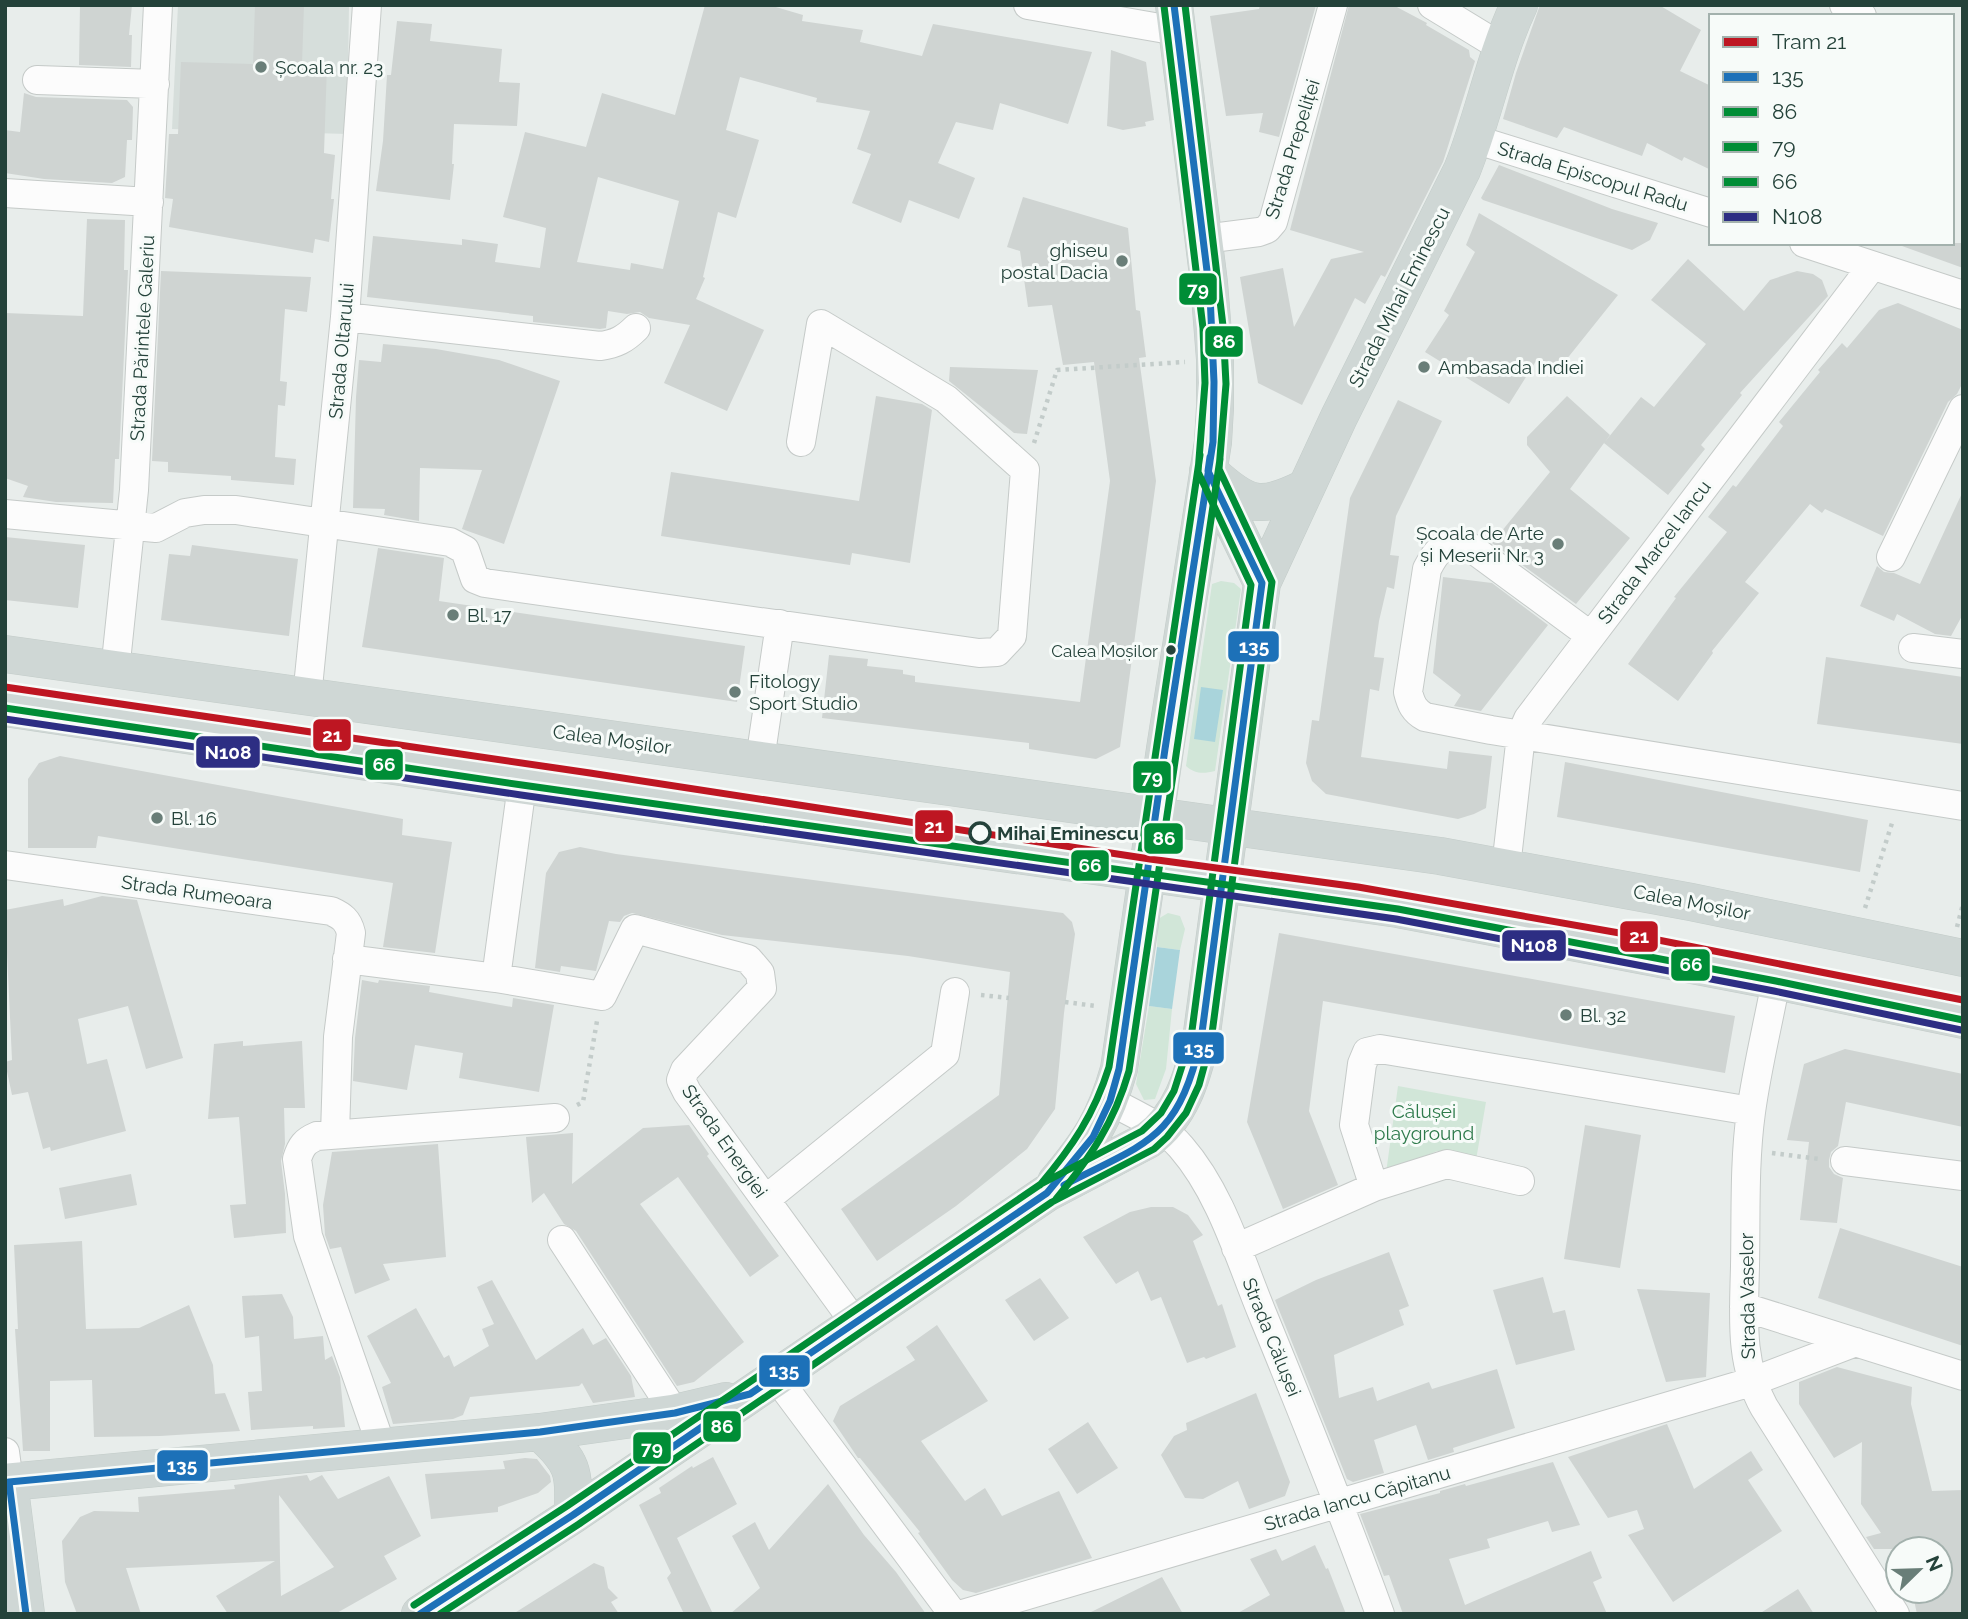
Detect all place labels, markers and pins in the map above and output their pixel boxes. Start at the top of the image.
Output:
place label: Școala nr. 23 [275,56,383,78]
marker: Școala nr. 23 [253,59,269,75]
place label: ghiseu postal Dacia [1001,239,1108,283]
marker: ghiseu postal Dacia [1114,253,1130,269]
place label: Ambasada Indiei [1438,356,1584,378]
marker: Ambasada Indiei [1416,359,1432,375]
place label: Școala de Arte și Meserii Nr. 3 [1416,522,1544,566]
marker: Școala de Arte și Meserii Nr. 3 [1550,536,1566,552]
place label: Bl. 17 [467,604,511,626]
marker: Bl. 17 [445,607,461,623]
place label: Calea Moșilor [1051,641,1158,661]
marker: Calea Moșilor [1164,643,1178,657]
place label: Fitology Sport Studio [749,670,858,714]
marker: Fitology Sport Studio [727,684,743,700]
place label: Bl. 16 [171,807,217,829]
marker: Bl. 16 [149,810,165,826]
marker: Mihai Eminescu [969,822,991,844]
place label: Mihai Eminescu [997,822,1139,844]
place label: Bl. 32 [1580,1004,1626,1026]
marker: Bl. 32 [1558,1007,1574,1023]

